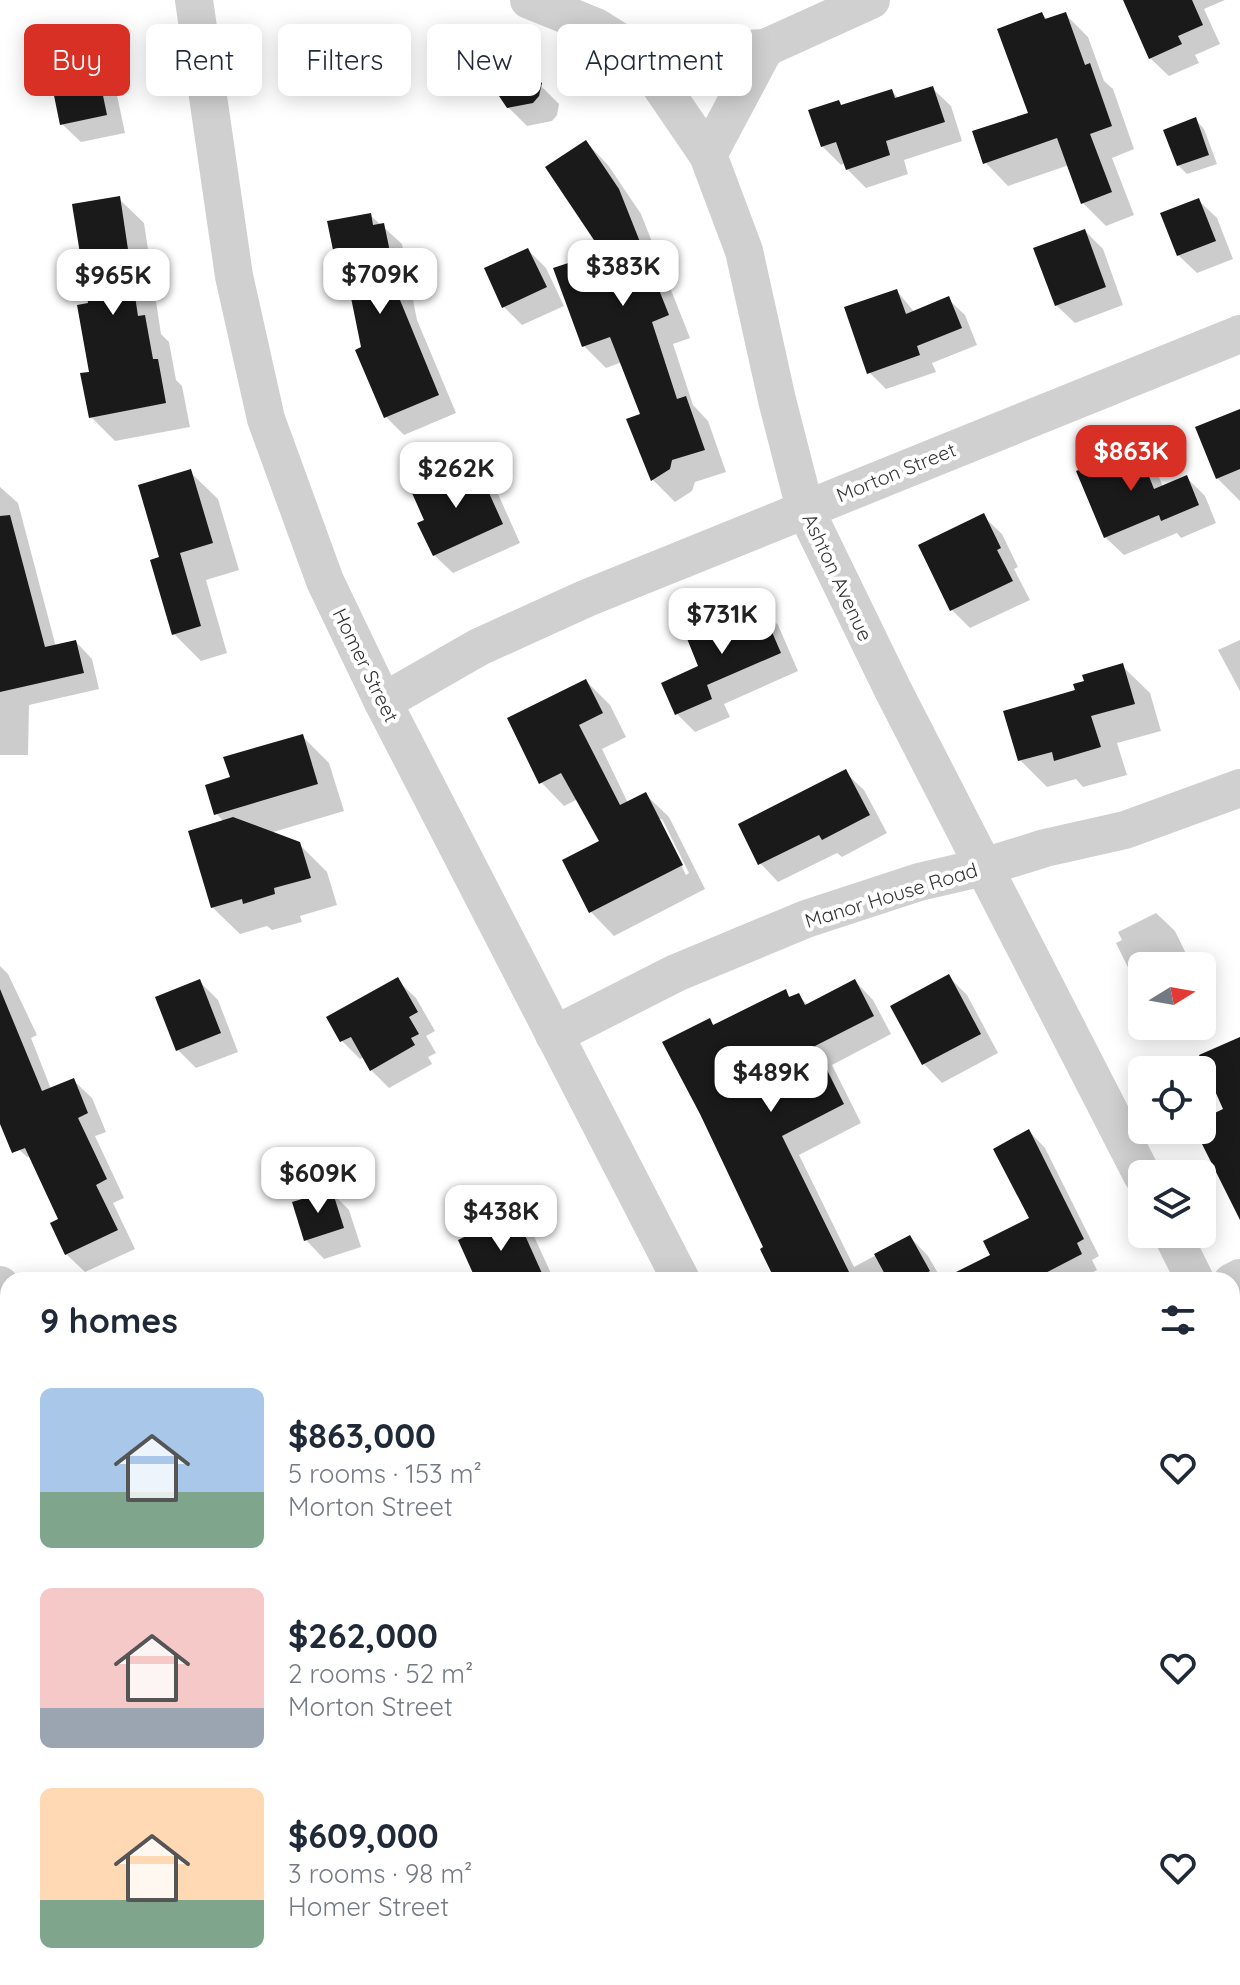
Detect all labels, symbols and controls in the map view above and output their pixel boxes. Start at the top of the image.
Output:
chip: Buy [24,24,130,96]
chip: Rent [146,24,262,96]
chip: Filters [278,24,411,96]
chip: New [427,24,541,96]
chip: Apartment [557,24,752,96]
pin: $383K [567,240,679,308]
pin: $709K [324,248,436,316]
pin: $965K [57,249,169,317]
text: $383K [586,249,660,282]
text: $709K [341,257,419,290]
text: $965K [75,258,151,291]
pin: $863K [1075,425,1187,493]
text: $863K [1093,434,1169,467]
street label: Morton Street [833,437,960,507]
pin: $262K [400,442,512,510]
text: $262K [418,451,494,484]
street label: Ashton Avenue [798,509,878,645]
pin: $731K [666,588,778,656]
text: $731K [687,597,757,630]
street label: Homer Street [328,604,404,726]
street label: Manor House Road [802,857,980,933]
north arrow [1128,952,1216,1040]
map controls [1128,952,1216,1248]
pin: $489K [715,1046,827,1114]
text: $489K [733,1055,809,1088]
button: locate [1128,1056,1216,1144]
pin: $609K [262,1147,374,1215]
text: $609K [279,1156,357,1189]
button: layers [1128,1160,1216,1248]
pin: $438K [445,1185,557,1253]
text: $438K [463,1194,539,1227]
icon: filters [1156,1298,1200,1342]
text: 9 homes [40,1299,178,1342]
text: $863,000 [288,1414,436,1457]
icon: home [104,1420,200,1516]
icon: heart [1156,1446,1200,1490]
text: 5 rooms · 153 m² [288,1457,482,1490]
text: Morton Street [288,1490,453,1523]
text: $262,000 [288,1614,438,1657]
icon: home [104,1620,200,1716]
icon: heart [1156,1646,1200,1690]
text: 2 rooms · 52 m² [288,1657,473,1690]
text: Morton Street [288,1690,453,1723]
text: $609,000 [288,1814,439,1857]
icon: home [104,1820,200,1916]
icon: heart [1156,1846,1200,1890]
text: 3 rooms · 98 m² [288,1857,472,1890]
text: Homer Street [288,1890,449,1923]

